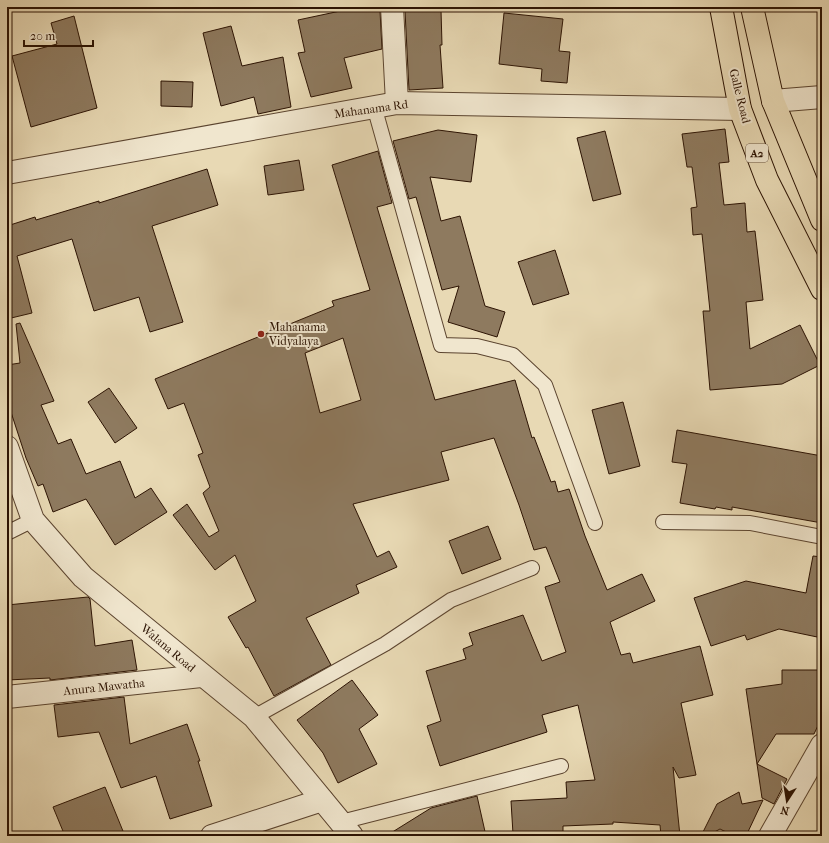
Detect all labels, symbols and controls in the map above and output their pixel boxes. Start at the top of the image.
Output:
scale bar [24,22,93,48]
text: 20 m [30,29,55,43]
street label: Galle Road [726,67,754,125]
street label: Mahanama Rd [333,97,409,121]
road number: A2 [746,144,768,162]
place label: Mahanama Vidyalaya [268,320,326,348]
marker: Mahanama Vidyalaya [256,329,266,339]
street label: Walana Road [137,620,199,675]
street label: Anura Mawatha [62,676,146,698]
north arrow [767,781,807,821]
text: N [779,803,790,818]

